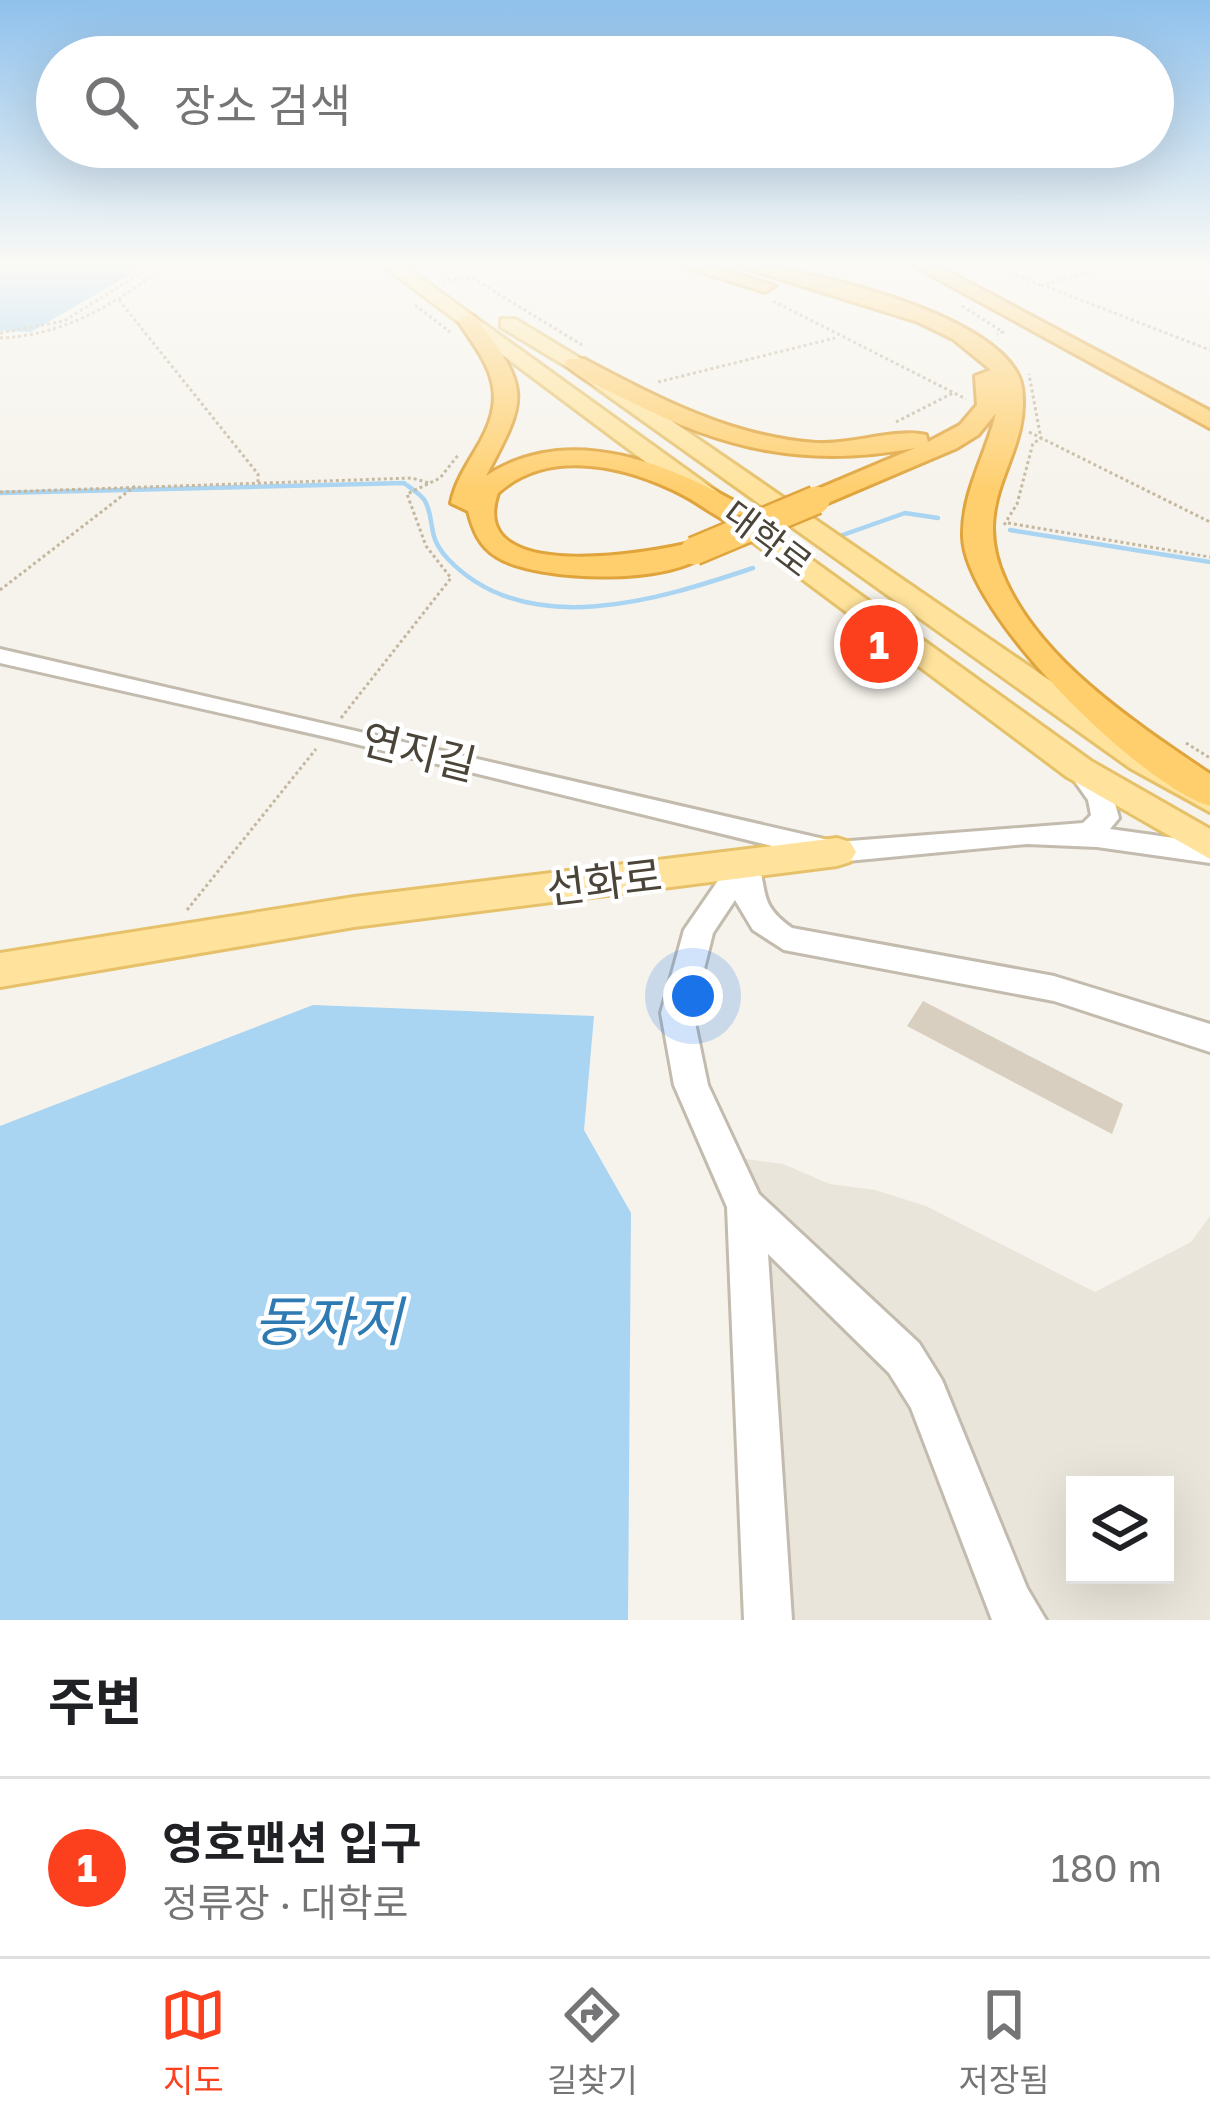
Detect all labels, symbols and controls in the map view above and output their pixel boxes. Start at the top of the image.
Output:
search box [36,36,1174,168]
icon: search [78,69,144,135]
text: 장소 검색 [174,78,351,132]
street label: 대학로 [715,491,821,585]
pin: 1 [840,599,918,689]
street label: 연지길 [357,713,481,789]
street label: 선화로 [543,849,665,913]
your location [663,966,723,1026]
water label: 동자지 [253,1288,407,1353]
map controls [1066,1476,1174,1584]
button: layers [1066,1476,1174,1584]
text: 주변 [48,1670,142,1731]
text: 영호맨션 입구 [162,1815,422,1869]
text: 1 [77,1844,97,1891]
text: 180 m [1051,1844,1162,1891]
text: 정류장 · 대학로 [162,1879,408,1926]
tab: 지도 [160,1982,226,2102]
tab: 길찾기 [547,1982,638,2102]
tab: 저장됨 [959,1982,1050,2102]

